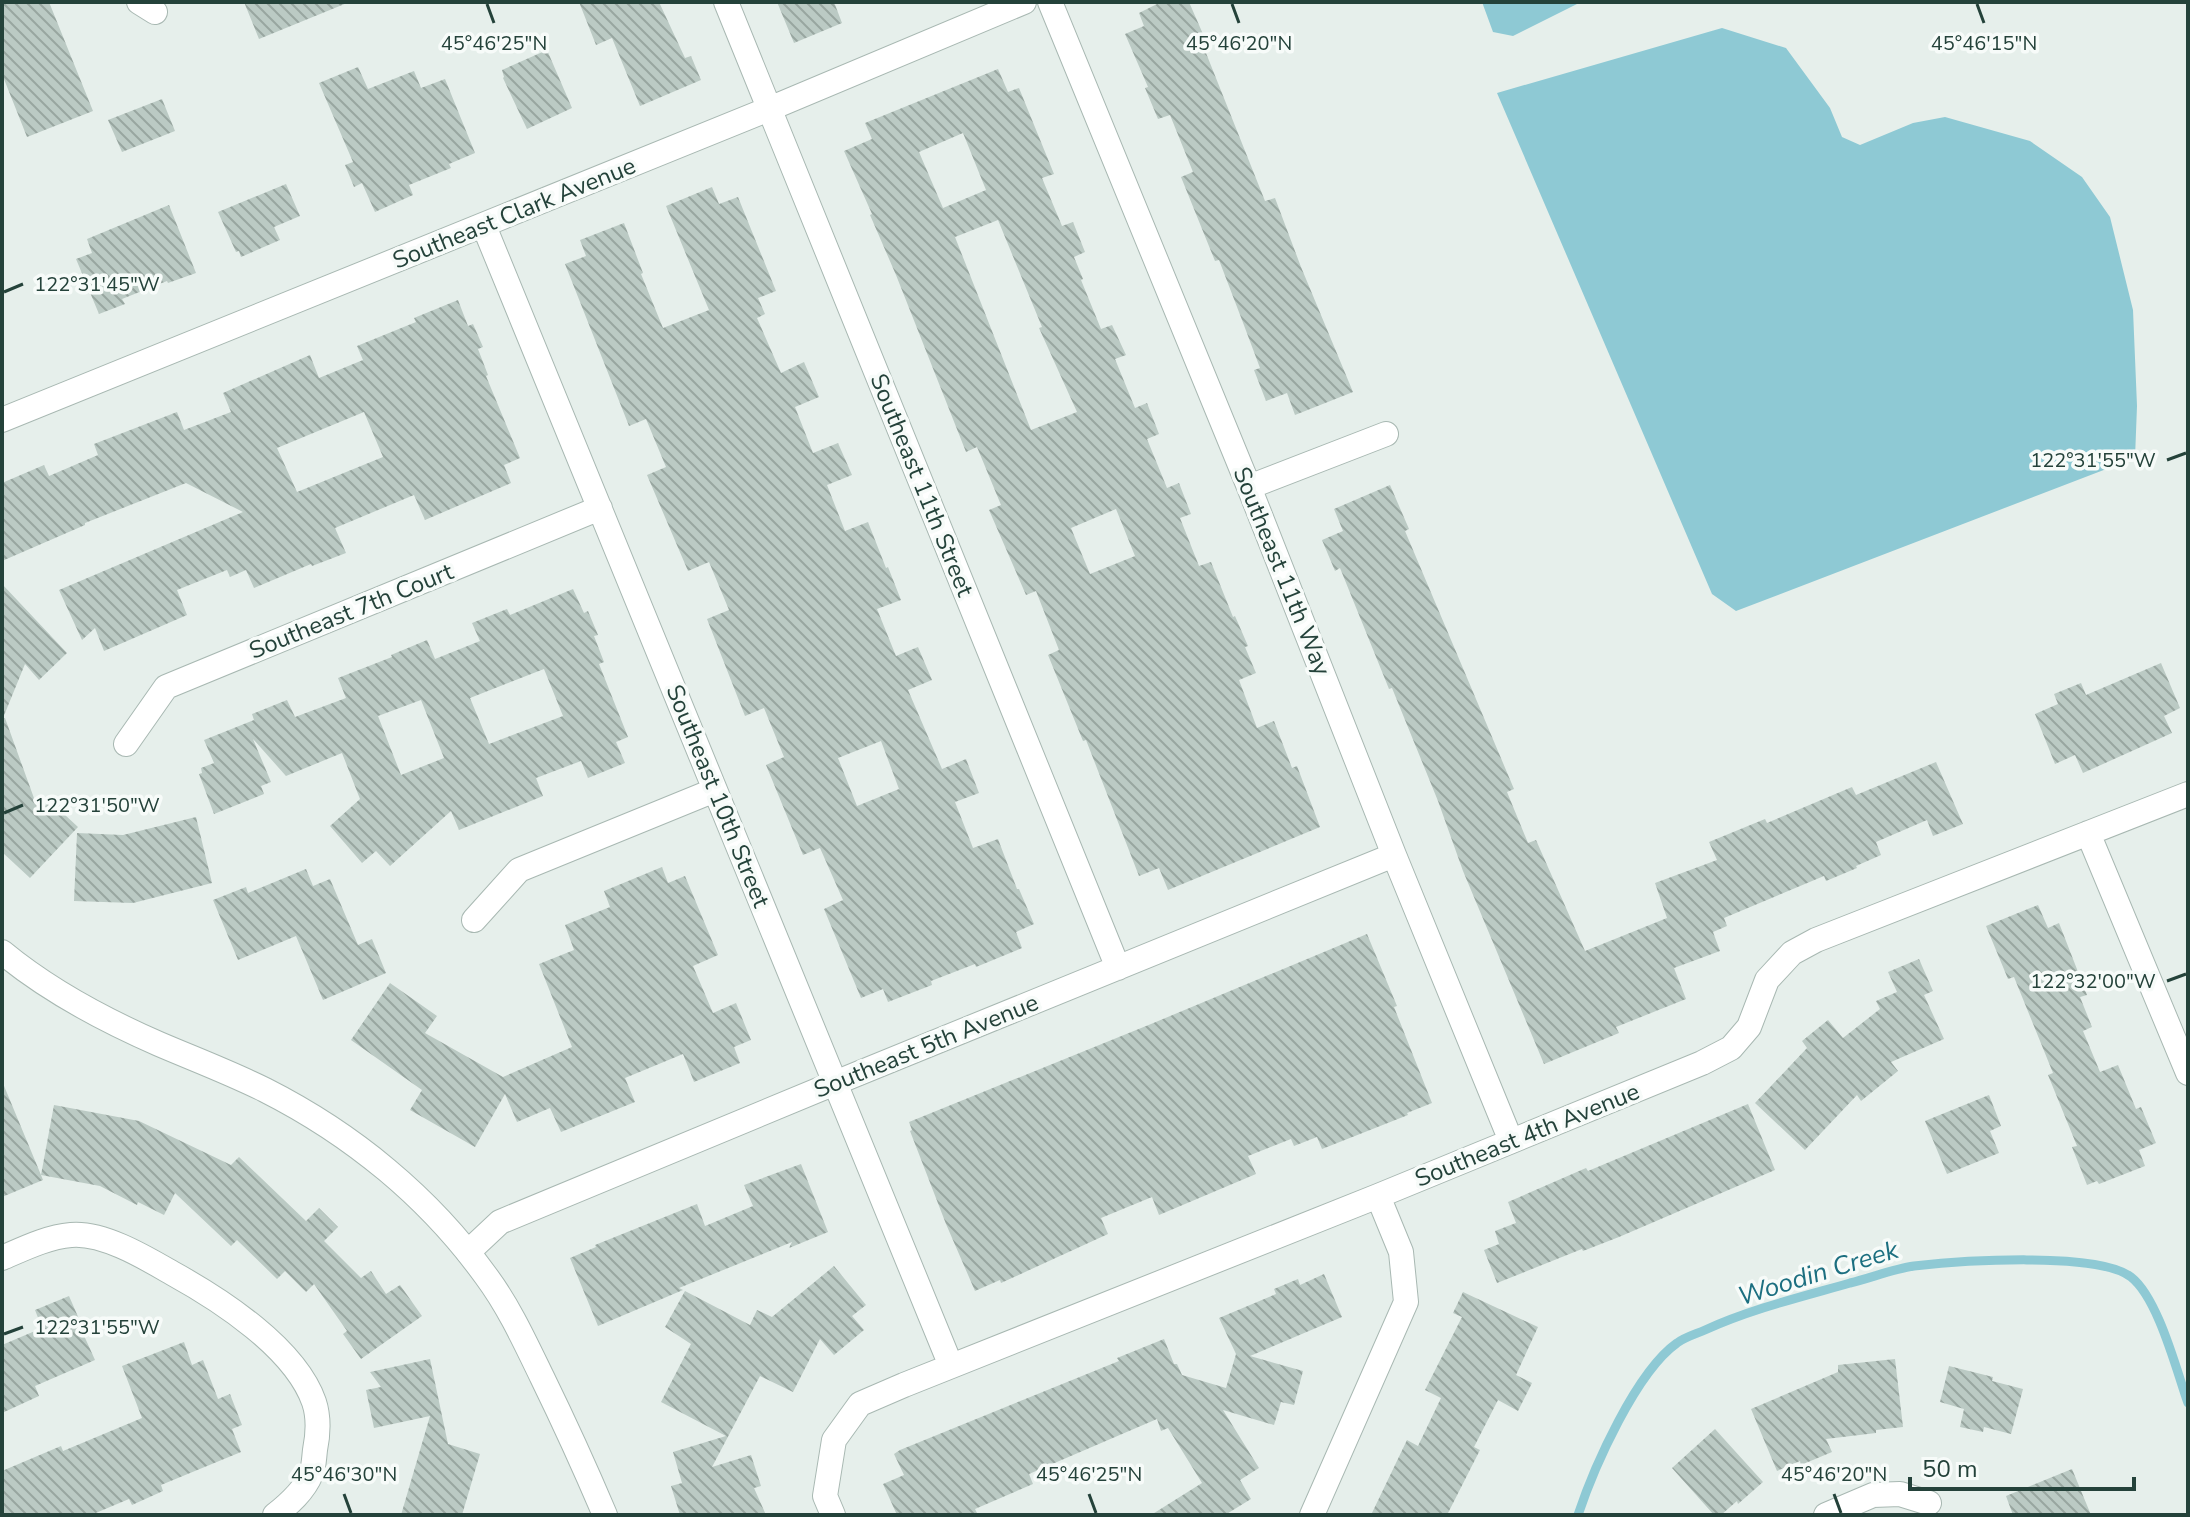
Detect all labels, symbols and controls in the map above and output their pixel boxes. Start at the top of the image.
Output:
text: 45°46'25"N [441,30,547,57]
text: 45°46'20"N [1186,30,1292,57]
text: 45°46'15"N [1931,30,2037,57]
street label: Southeast Clark Avenue [388,150,640,276]
text: 122°31'45"W [34,271,160,298]
street label: Southeast 11th Street [863,369,982,602]
text: 122°31'55"W [2030,447,2156,474]
street label: Southeast 11th Way [1226,462,1339,681]
street label: Southeast 7th Court [244,555,458,667]
street label: Southeast 10th Street [659,680,778,913]
text: 122°31'50"W [34,792,160,819]
text: 122°32'00"W [2030,968,2156,995]
street label: Southeast 5th Avenue [809,986,1043,1106]
street label: Southeast 4th Avenue [1410,1075,1644,1195]
water label: Woodin Creek [1734,1232,1903,1314]
text: 122°31'55"W [34,1314,160,1341]
scale bar [1910,1441,2134,1491]
text: 50 m [1922,1453,1978,1485]
text: 45°46'30"N [291,1461,397,1488]
text: 45°46'25"N [1036,1461,1142,1488]
text: 45°46'20"N [1781,1461,1887,1488]

